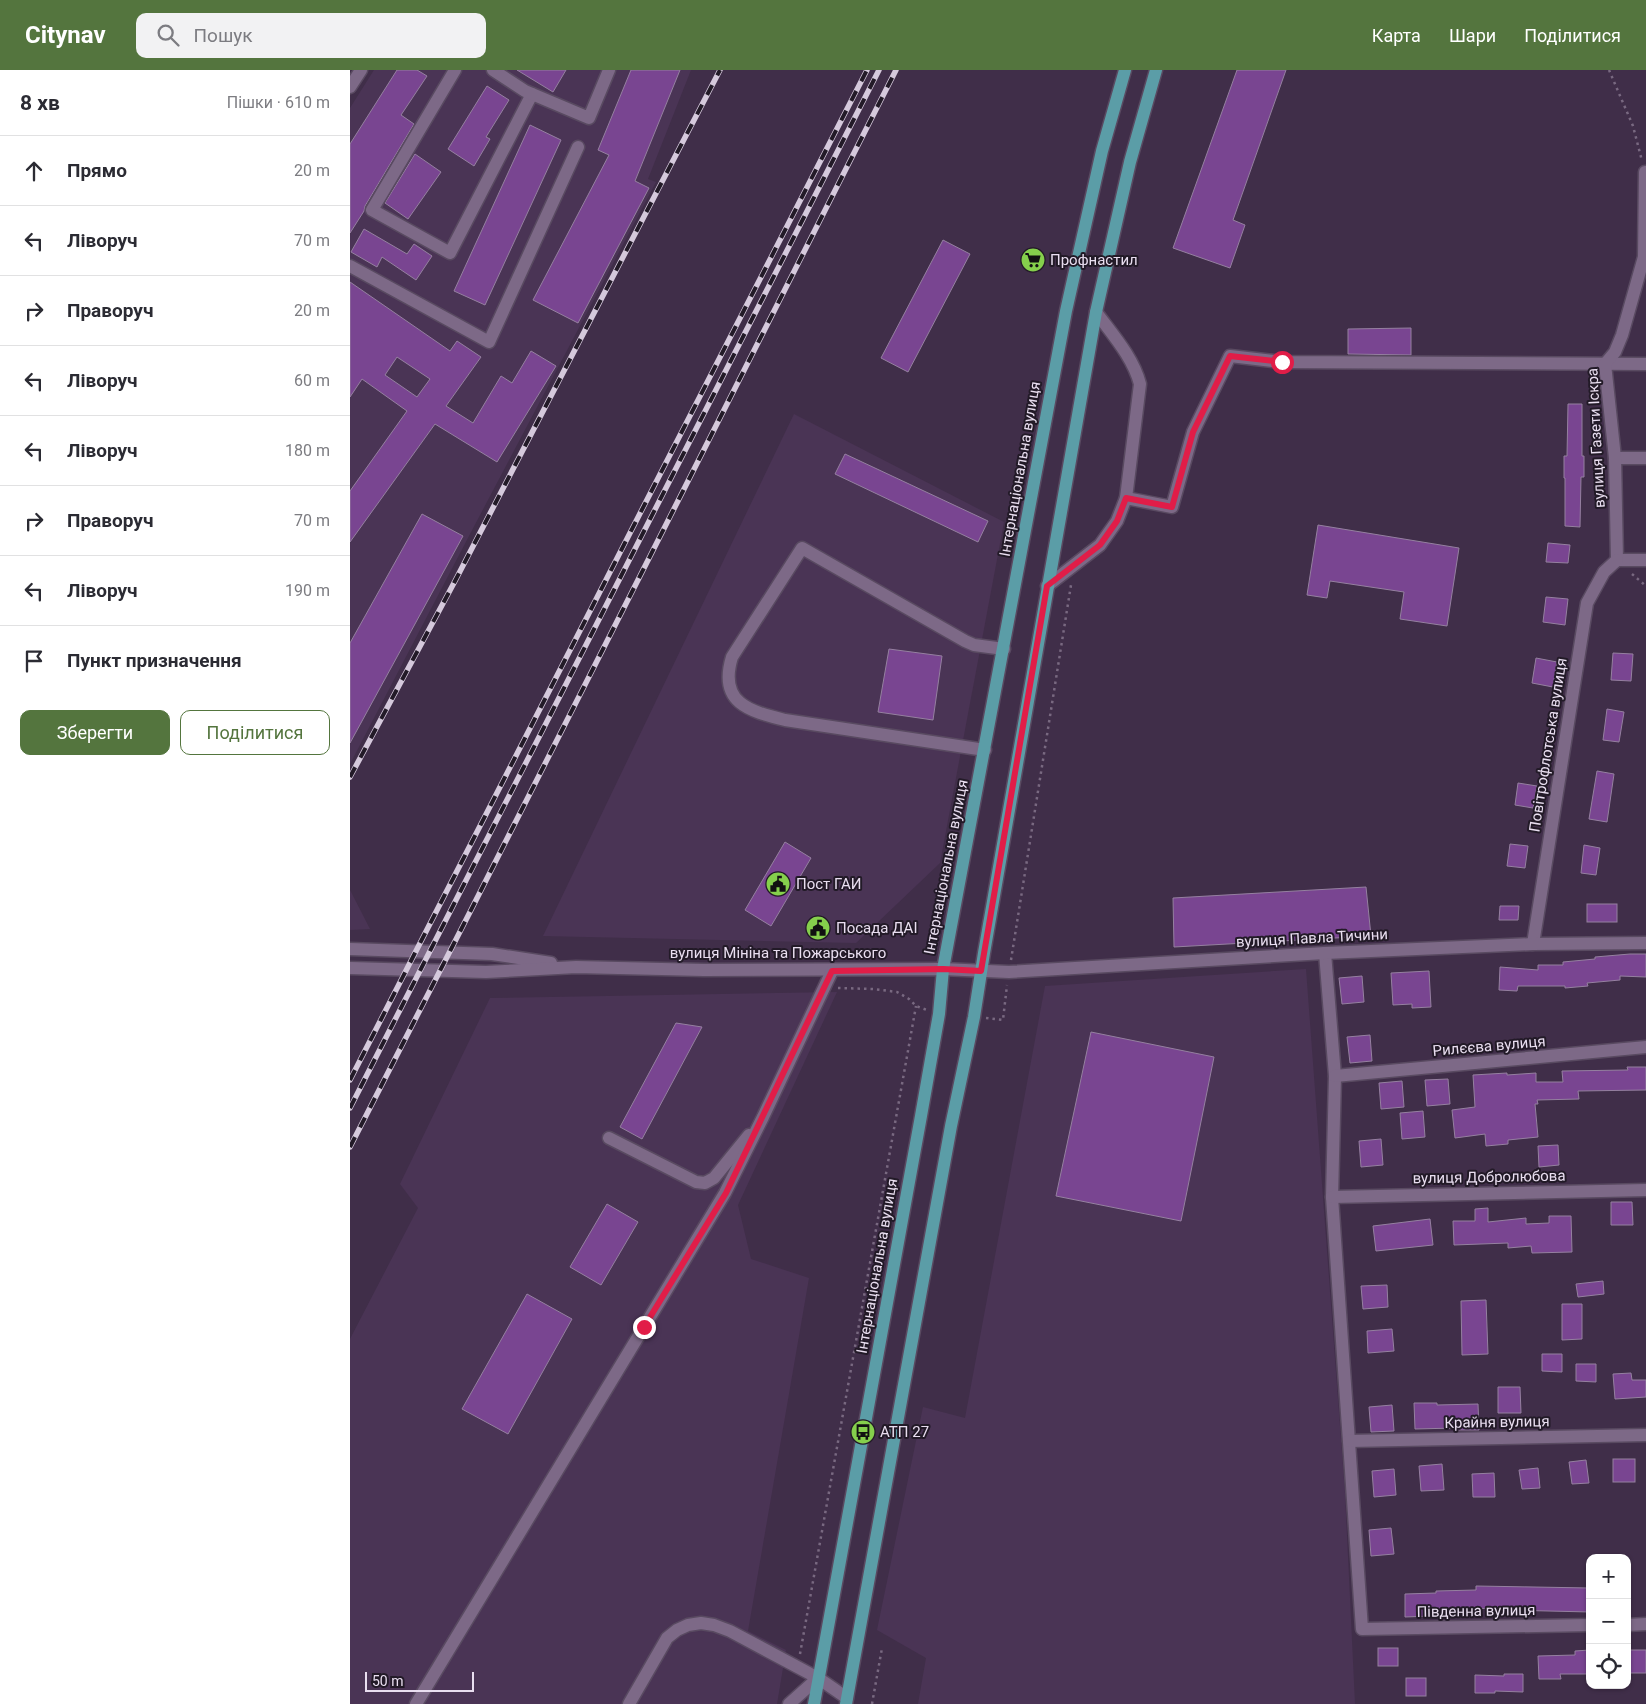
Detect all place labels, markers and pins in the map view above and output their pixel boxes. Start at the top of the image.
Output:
supermarket icon: Профнастил [1020,247,1046,273]
place label: Профнастил [1050,251,1138,269]
public building icon: Пост ГАИ [765,871,791,897]
place label: Пост ГАИ [796,875,861,893]
public building icon: Посада ДАІ [805,915,831,941]
place label: Посада ДАІ [836,919,917,937]
bus stop icon: АТП 27 [850,1419,876,1445]
place label: АТП 27 [880,1423,929,1441]

